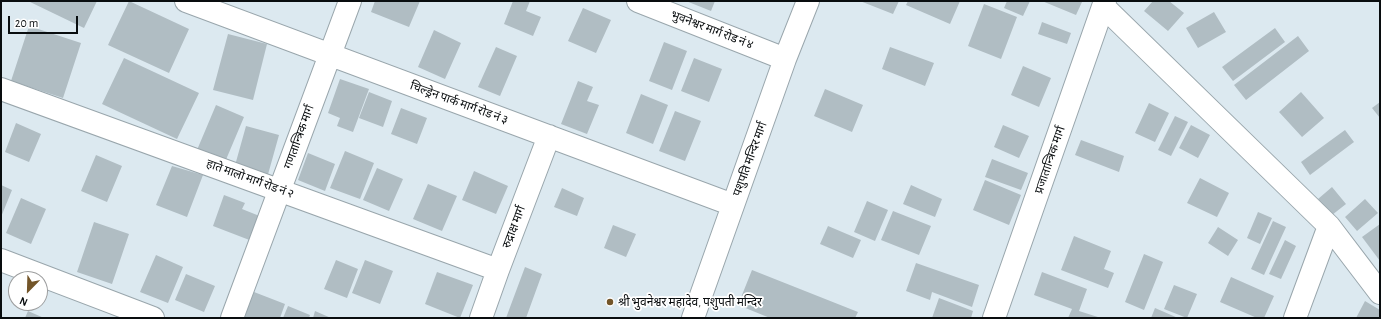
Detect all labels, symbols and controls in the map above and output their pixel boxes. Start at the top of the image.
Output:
scale bar [10,8,80,34]
street label: भुवनेश्वर मार्ग रोड नं ४ [669,8,755,52]
text: 20 m [15,17,38,29]
street label: चिल्ड्रेन पार्क मार्ग रोड नं ३ [408,79,510,127]
street label: गणतान्त्रिक मार्ग [281,103,317,171]
street label: पशुपति मन्दिर मार्ग [730,120,770,198]
street label: प्रजातान्त्रिक मार्ग [1032,124,1068,196]
street label: हाते मालो मार्ग रोड नं २ [204,156,296,202]
street label: रुद्राक्ष मार्ग [499,204,529,250]
north arrow [8,271,48,311]
text: N [18,295,29,308]
place label: श्री भुवनेश्वर महादेव, पशुपती मन्दिर [618,295,762,309]
marker: श्री भुवनेश्वर महादेव, पशुपती मन्दिर [605,297,615,307]

